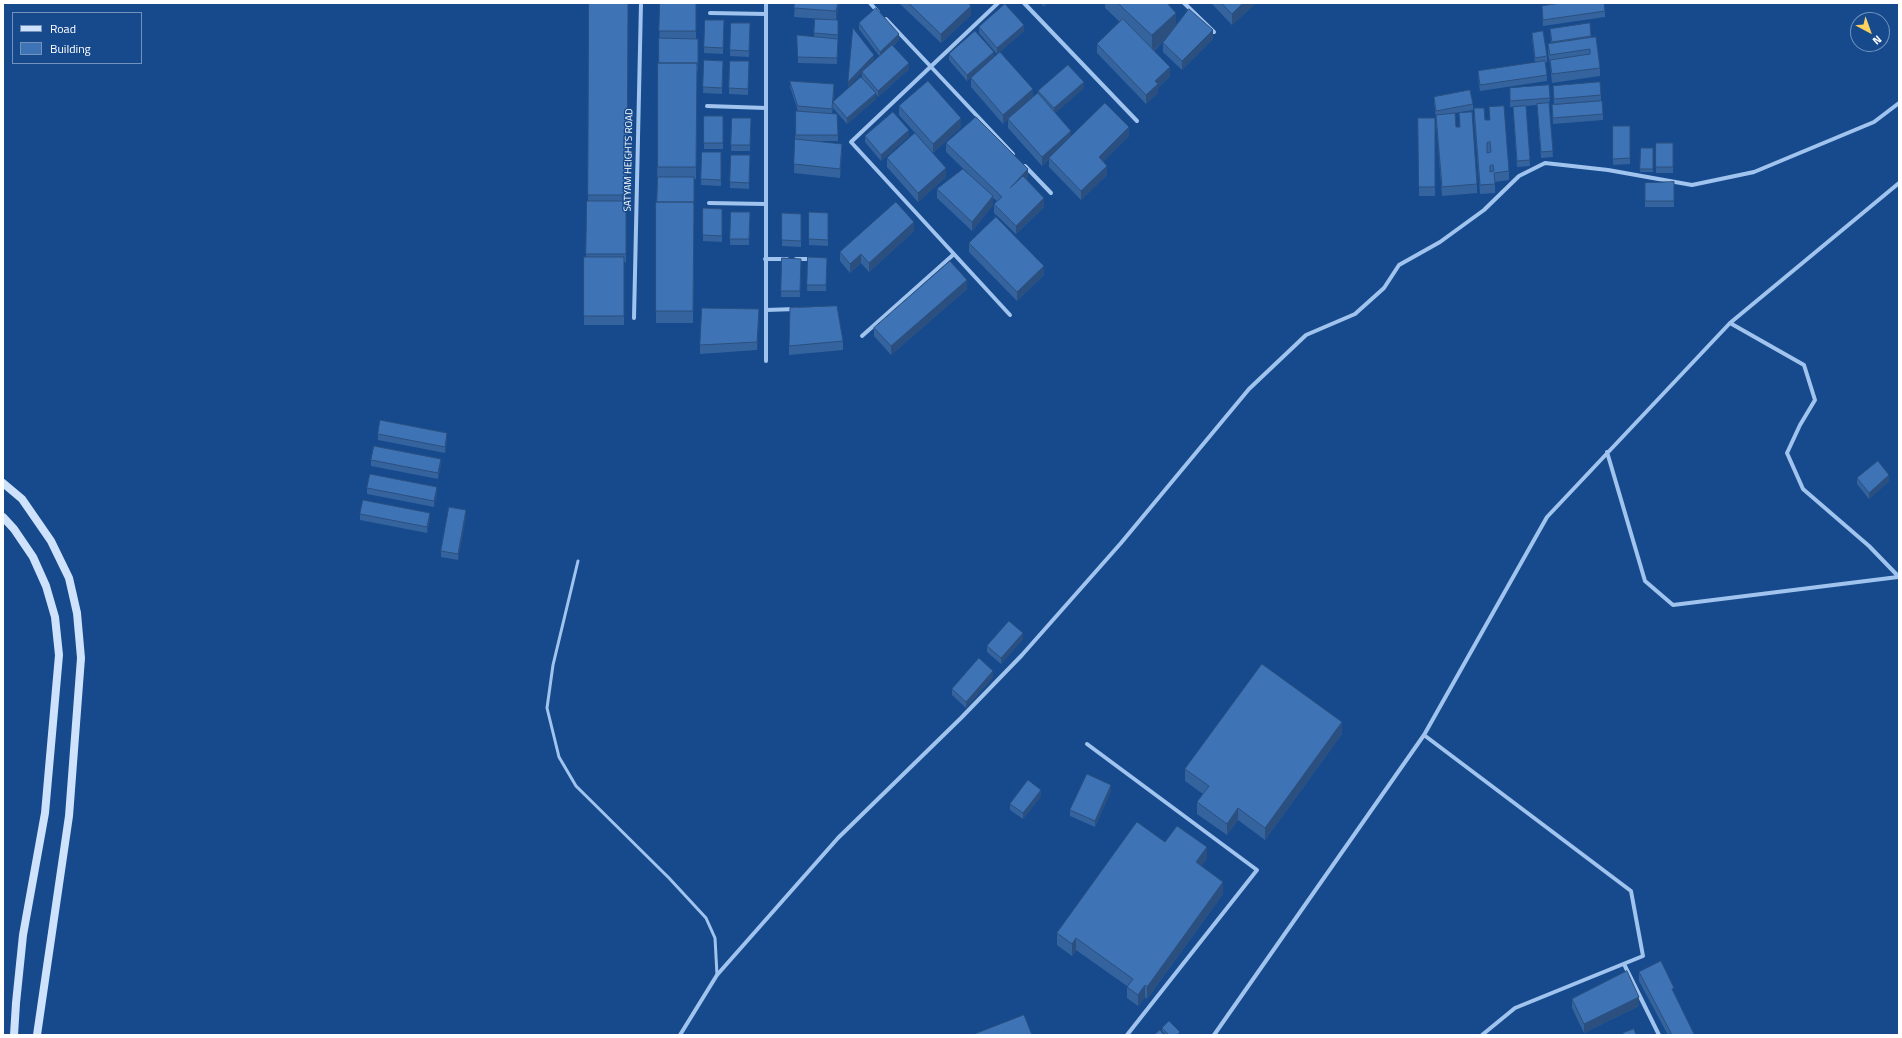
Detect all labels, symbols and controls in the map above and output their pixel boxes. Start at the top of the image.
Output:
legend [12,12,142,64]
north arrow [1850,12,1890,52]
text: Road [50,19,76,38]
text: N [1869,32,1885,49]
text: Building [50,39,91,58]
street label: SATYAM HEIGHTS ROAD [622,108,636,212]

